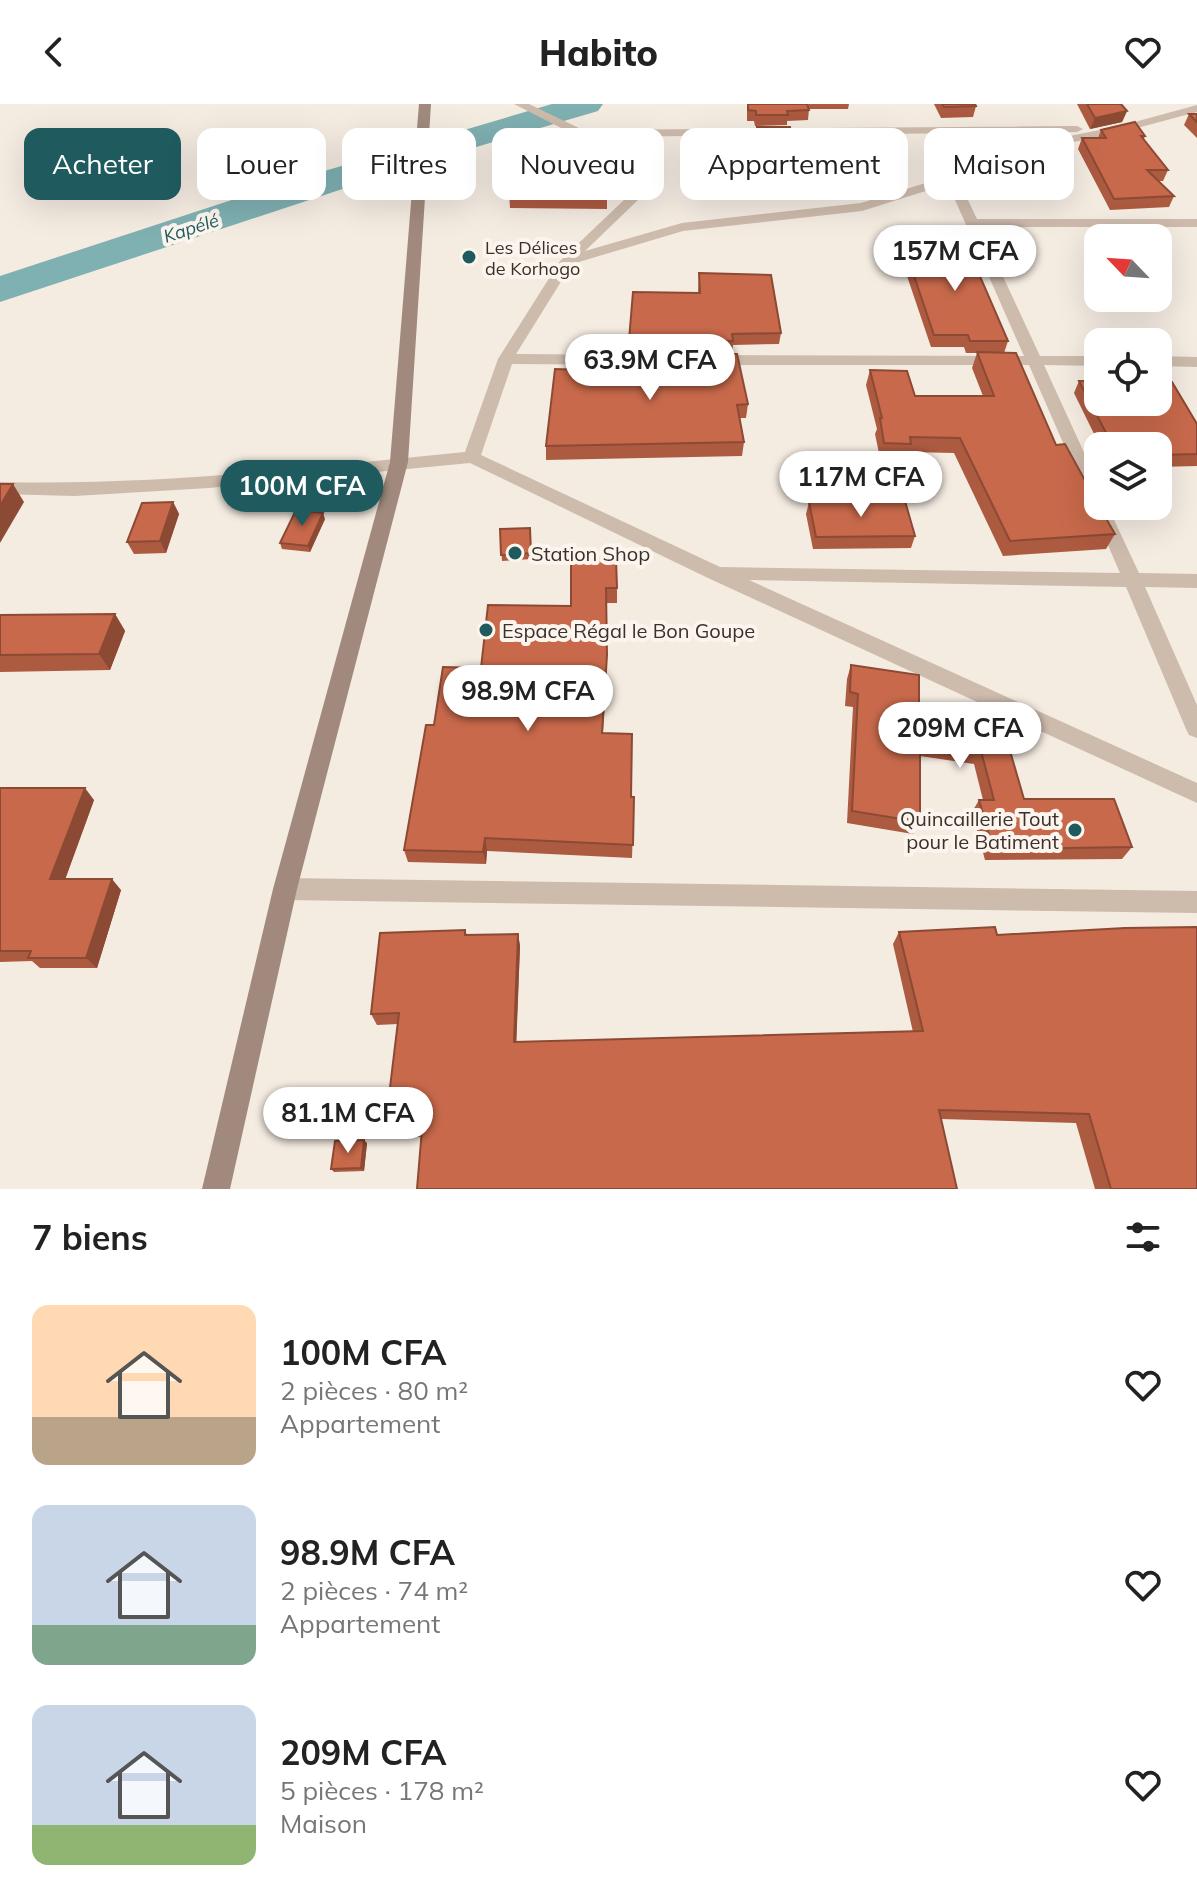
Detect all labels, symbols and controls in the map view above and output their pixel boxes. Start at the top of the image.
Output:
icon: back [32,30,76,74]
text: Habito [539,30,658,75]
icon: heart [1121,30,1165,74]
chip: Acheter [24,128,181,200]
chip: Louer [197,128,326,200]
chip: Filtres [342,128,476,200]
chip: Nouveau [492,128,664,200]
chip: Appartement [680,128,908,200]
chip: Maison [924,128,1074,200]
water label: Kapélé [160,208,222,248]
north arrow [1084,224,1172,312]
map controls [1084,224,1172,520]
pin: 157M CFA [872,225,1038,293]
text: 157M CFA [891,234,1019,267]
place label: Les Délices de Korhogo [485,236,580,280]
marker: Les Délices de Korhogo [460,248,478,266]
button: locate [1084,328,1172,416]
pin: 63.9M CFA [558,334,742,402]
text: 63.9M CFA [583,343,717,376]
button: layers [1084,432,1172,520]
pin: 117M CFA [778,451,944,519]
pin: 100M CFA [219,460,385,528]
text: 117M CFA [797,460,925,493]
text: 100M CFA [238,469,366,502]
place label: Station Shop [531,541,650,566]
marker: Station Shop [506,544,524,562]
place label: Espace Régal le Bon Goupe [502,618,755,643]
marker: Espace Régal le Bon Goupe [477,621,495,639]
pin: 98.9M CFA [436,665,620,733]
text: 98.9M CFA [461,674,595,707]
pin: 209M CFA [877,702,1043,770]
text: 209M CFA [896,711,1024,744]
place label: Quincaillerie Tout pour le Batiment [900,806,1059,854]
marker: Quincaillerie Tout pour le Batiment [1066,821,1084,839]
pin: 81.1M CFA [256,1087,440,1155]
text: 81.1M CFA [281,1096,415,1129]
icon: filters [1121,1215,1165,1259]
text: 7 biens [32,1216,148,1259]
text: 100M CFA [280,1331,446,1374]
icon: home [96,1337,192,1433]
icon: heart [1121,1363,1165,1407]
text: 2 pièces · 80 m² [280,1374,468,1407]
text: Appartement [280,1407,440,1440]
text: 98.9M CFA [280,1531,455,1574]
icon: home [96,1537,192,1633]
icon: heart [1121,1563,1165,1607]
text: 2 pièces · 74 m² [280,1574,468,1607]
text: Appartement [280,1607,440,1640]
text: 209M CFA [280,1731,446,1774]
icon: home [96,1737,192,1833]
icon: heart [1121,1763,1165,1807]
text: 5 pièces · 178 m² [280,1774,484,1807]
text: Maison [280,1807,367,1840]

